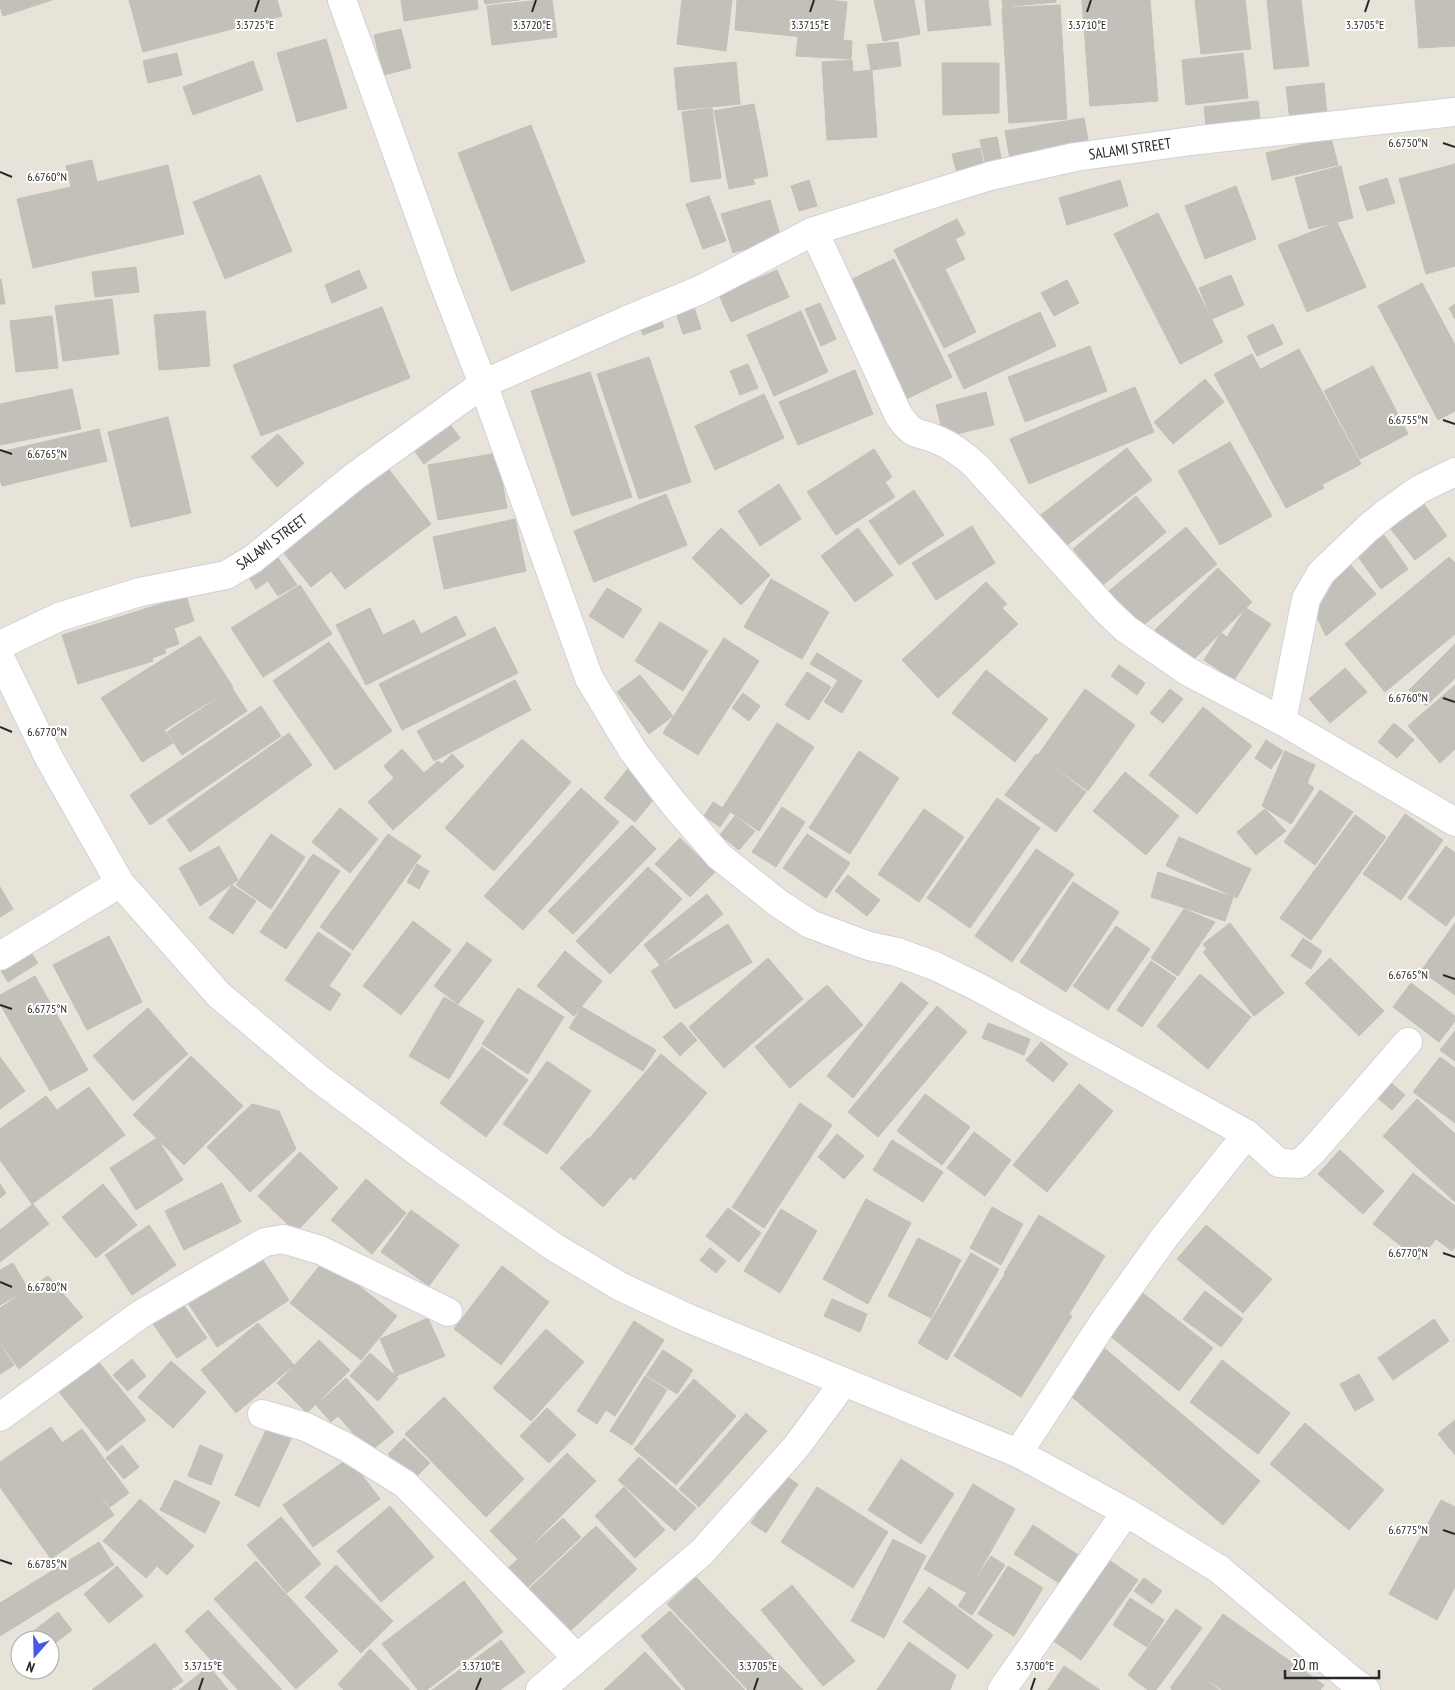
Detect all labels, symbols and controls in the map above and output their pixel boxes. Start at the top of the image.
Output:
text: 3.3725°E [236,17,274,32]
text: 3.3720°E [513,17,551,32]
text: 3.3715°E [791,17,829,32]
text: 3.3710°E [1068,17,1106,32]
text: 3.3705°E [1346,17,1384,32]
street label: SALAMI STREET [1087,133,1173,164]
text: 6.6750°N [1388,135,1428,150]
text: 6.6760°N [27,169,67,184]
text: 6.6755°N [1388,412,1428,427]
text: 6.6765°N [27,446,67,461]
street label: SALAMI STREET [233,509,311,574]
text: 6.6760°N [1388,690,1428,705]
text: 6.6770°N [27,724,67,739]
text: 6.6765°N [1388,967,1428,982]
text: 6.6775°N [27,1001,67,1016]
text: 6.6770°N [1388,1245,1428,1260]
text: 6.6780°N [27,1279,67,1294]
text: 6.6775°N [1388,1522,1428,1537]
text: 6.6785°N [27,1556,67,1571]
north arrow [10,1630,60,1680]
scale bar [1285,1648,1379,1680]
text: 20 m [1292,1655,1318,1674]
text: N [24,1657,37,1677]
text: 3.3715°E [184,1658,222,1673]
text: 3.3710°E [462,1658,500,1673]
text: 3.3705°E [739,1658,777,1673]
text: 3.3700°E [1016,1658,1054,1673]

